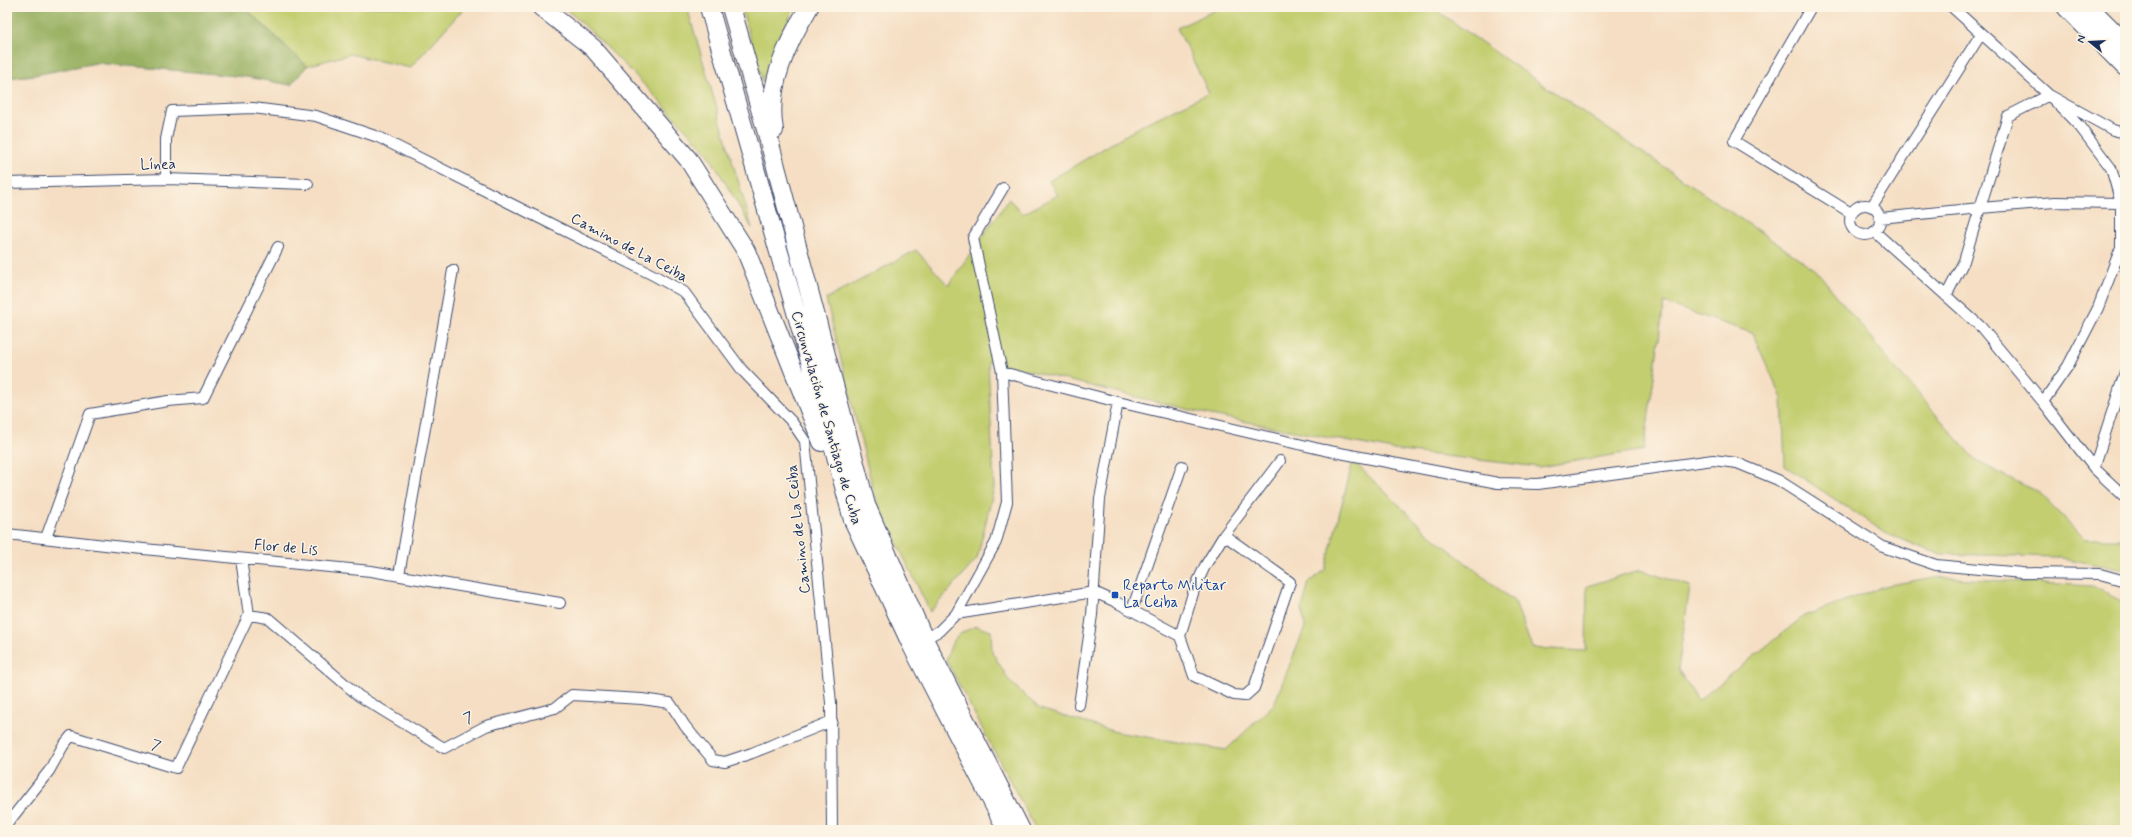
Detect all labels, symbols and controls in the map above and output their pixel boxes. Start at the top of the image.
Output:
north arrow [2070,22,2110,62]
text: N [2074,34,2089,45]
street label: Línea [140,155,176,175]
street label: Camino de La Ceiba [567,209,691,287]
street label: Circunvalación de Santiago de Cuba [786,309,866,527]
street label: Camino de La Ceiba [782,463,816,595]
street label: Flor de Lis [253,535,319,561]
place label: Reparto Militar La Ceiba [1123,576,1227,613]
marker: Reparto Militar La Ceiba [1110,590,1120,600]
street label: 7 [460,707,478,729]
street label: 7 [149,735,163,757]

